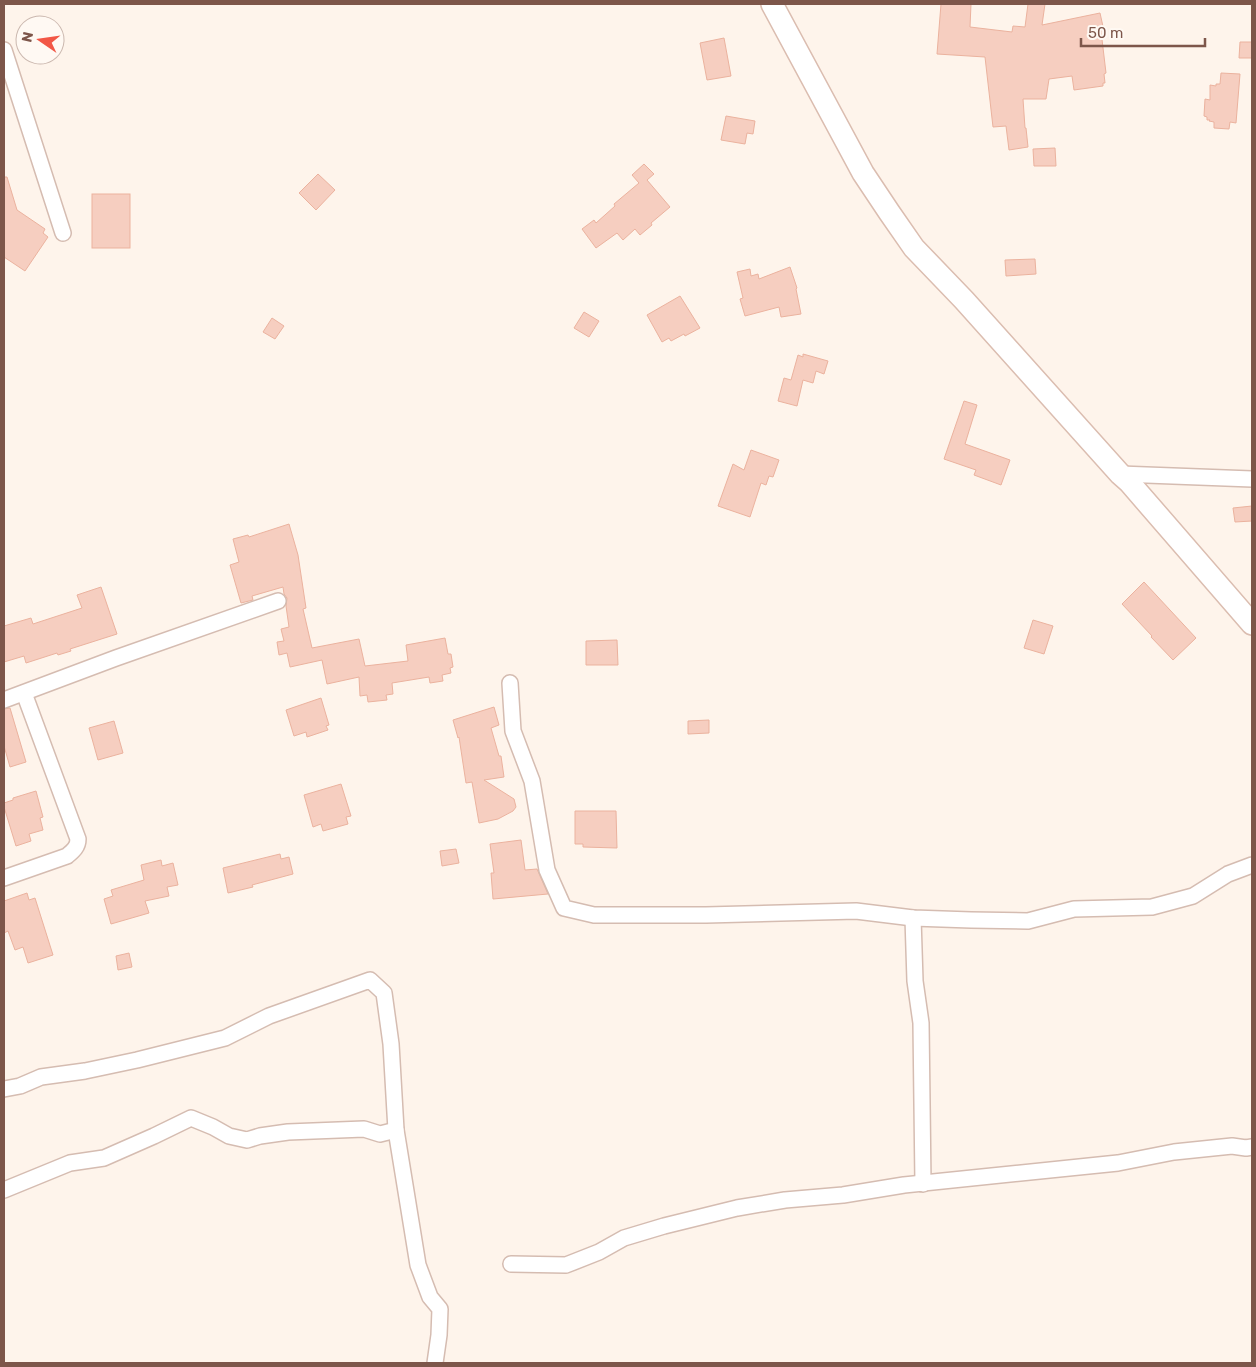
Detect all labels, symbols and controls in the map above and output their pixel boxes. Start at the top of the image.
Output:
north arrow [15,15,65,65]
scale bar [1081,15,1205,47]
text: 50 m [1088,24,1123,42]
text: N [18,30,37,44]

